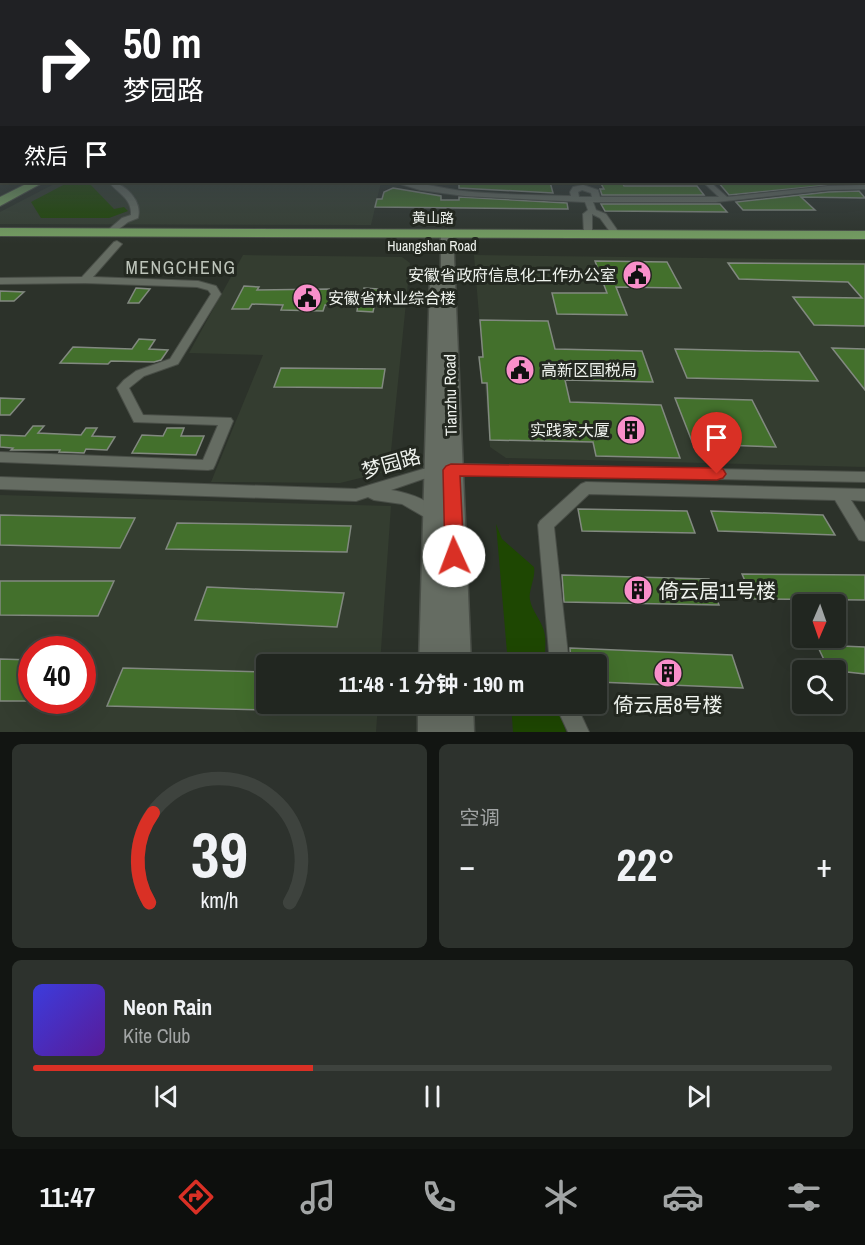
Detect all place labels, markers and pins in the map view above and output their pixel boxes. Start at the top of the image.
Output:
public building icon: 安徽省政府信息化工作办公室 [621,259,653,291]
place label: 安徽省政府信息化工作办公室 [408,264,616,286]
public building icon: 安徽省林业综合楼 [291,282,323,314]
place label: 安徽省林业综合楼 [328,287,456,309]
public building icon: 高新区国税局 [504,354,536,386]
place label: 高新区国税局 [541,359,637,381]
pin [691,412,742,474]
building icon: 实践家大厦 [615,414,647,446]
place label: 实践家大厦 [530,419,610,441]
building icon: 倚云居11号楼 [622,574,654,606]
place label: 倚云居11号楼 [659,577,776,604]
building icon: 倚云居8号楼 [652,657,684,689]
place label: 倚云居8号楼 [613,691,723,718]

